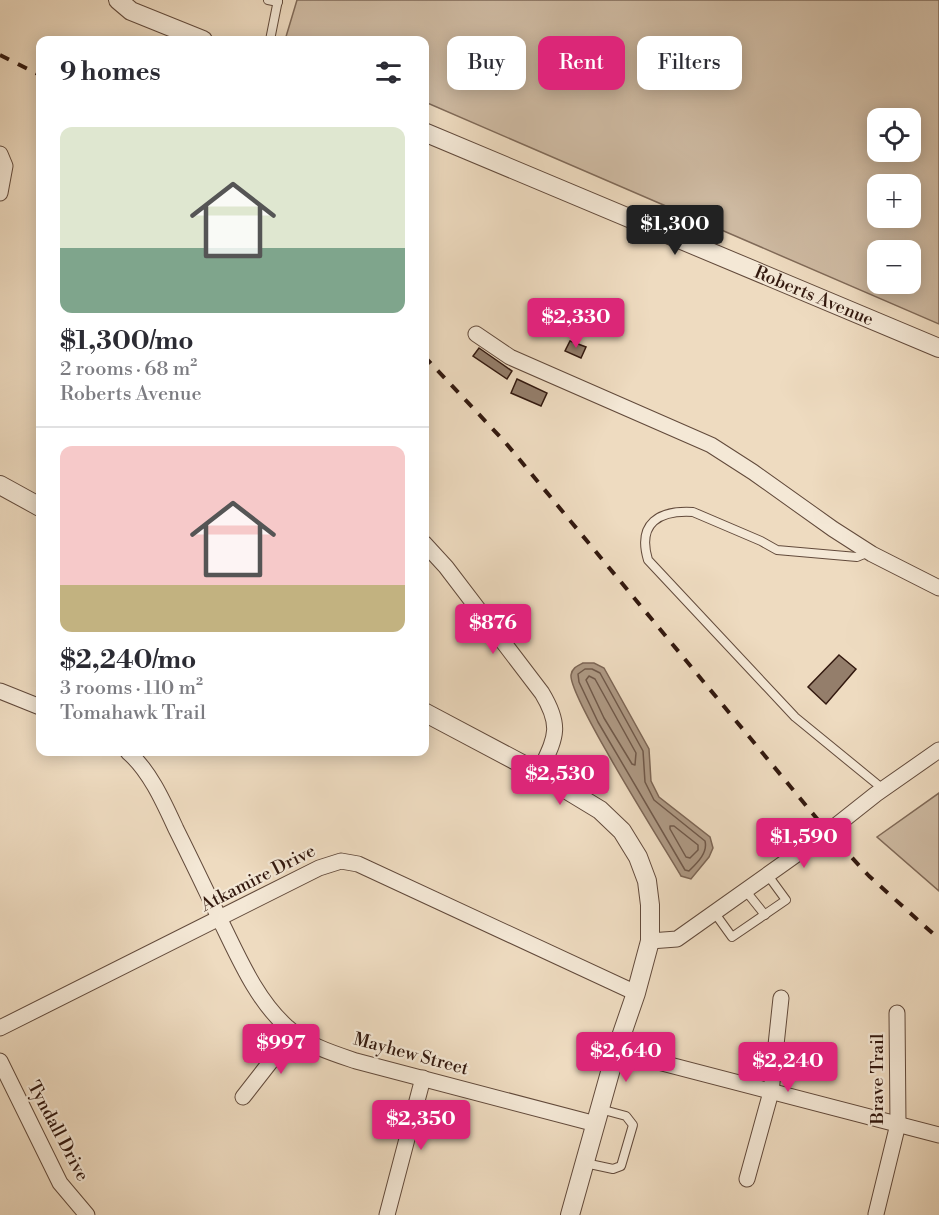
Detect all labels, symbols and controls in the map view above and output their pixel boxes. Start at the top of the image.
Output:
chip: Buy [447,36,526,90]
chip: Rent [538,36,625,90]
chip: Filters [637,36,742,90]
text: 9 homes [60,56,161,88]
icon: filters [372,56,405,89]
map controls [867,108,921,294]
button: locate [867,108,921,162]
icon: home [179,166,287,274]
button: + [867,174,921,228]
pin: $1,300 [626,205,724,256]
text: $1,300 [641,212,710,237]
button: − [867,240,921,294]
street label: Roberts Avenue [751,260,877,331]
pin: $2,330 [527,298,625,349]
text: $2,330 [541,305,611,330]
text: $1,300/mo [60,325,194,357]
text: 2 rooms · 68 m² [60,357,197,382]
text: Roberts Avenue [60,382,201,407]
icon: home [179,485,287,593]
pin: $876 [457,604,529,655]
text: $876 [469,611,517,636]
text: $2,240/mo [60,644,196,676]
text: 3 rooms · 110 m² [60,676,203,701]
text: Tomahawk Trail [60,701,206,726]
pin: $2,530 [511,755,609,806]
text: $2,530 [525,762,595,787]
pin: $1,590 [755,818,853,869]
text: $1,590 [770,825,838,850]
street label: Atkamire Drive [196,839,319,917]
pin: $997 [245,1024,317,1075]
street label: Mayhew Street [351,1028,472,1081]
text: $997 [257,1031,305,1056]
pin: $2,640 [577,1032,675,1083]
street label: Brave Trail [866,1033,889,1125]
text: $2,640 [590,1039,662,1064]
pin: $2,240 [739,1042,837,1093]
text: $2,240 [752,1049,824,1074]
street label: Tyndall Drive [22,1077,94,1185]
pin: $2,350 [372,1100,470,1151]
text: $2,350 [386,1107,456,1132]

